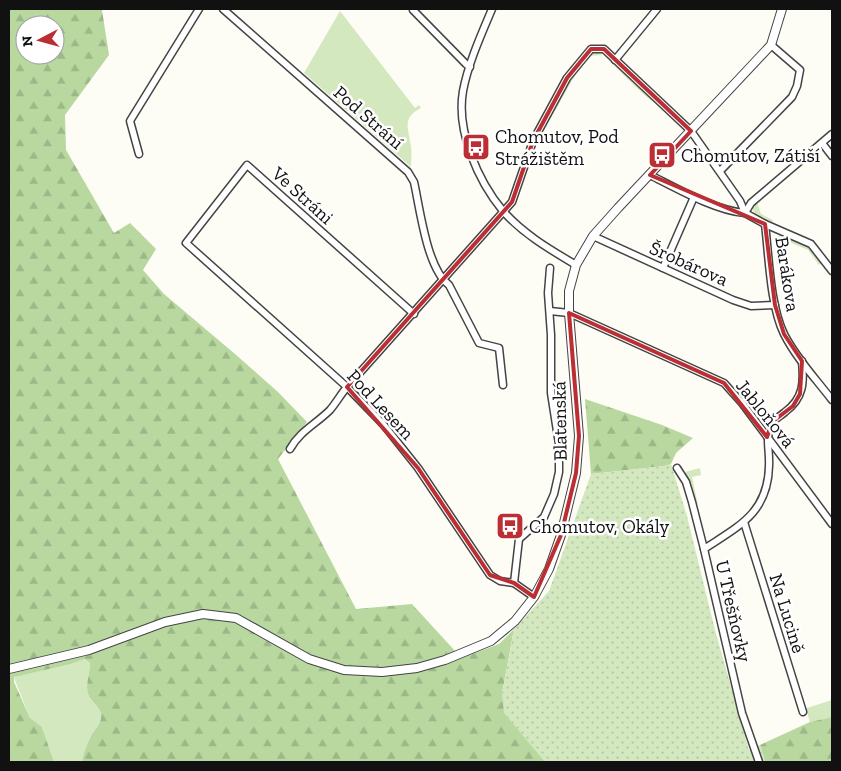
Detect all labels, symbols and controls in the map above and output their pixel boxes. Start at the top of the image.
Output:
north arrow [15,15,65,65]
text: N [19,35,37,47]
street label: Pod Strání [329,81,408,154]
place label: Chomutov, Pod Strážištěm [495,125,619,170]
bus stop icon: Chomutov, Pod Strážištěm [461,132,491,162]
bus stop icon: Chomutov, Zátiší [647,140,677,170]
place label: Chomutov, Zátiší [681,144,820,167]
street label: Ve Stráni [266,161,338,229]
street label: Barákova [770,235,805,313]
street label: Šrobárova [646,236,732,291]
street label: Pod Lesem [342,364,419,445]
street label: Jabloňová [731,374,800,452]
street label: Blatenská [547,381,572,461]
bus stop icon: Chomutov, Okály [495,511,525,541]
place label: Chomutov, Okály [529,515,669,538]
street label: U Třešňovky [711,558,756,664]
street label: Na Lucině [765,571,811,656]

